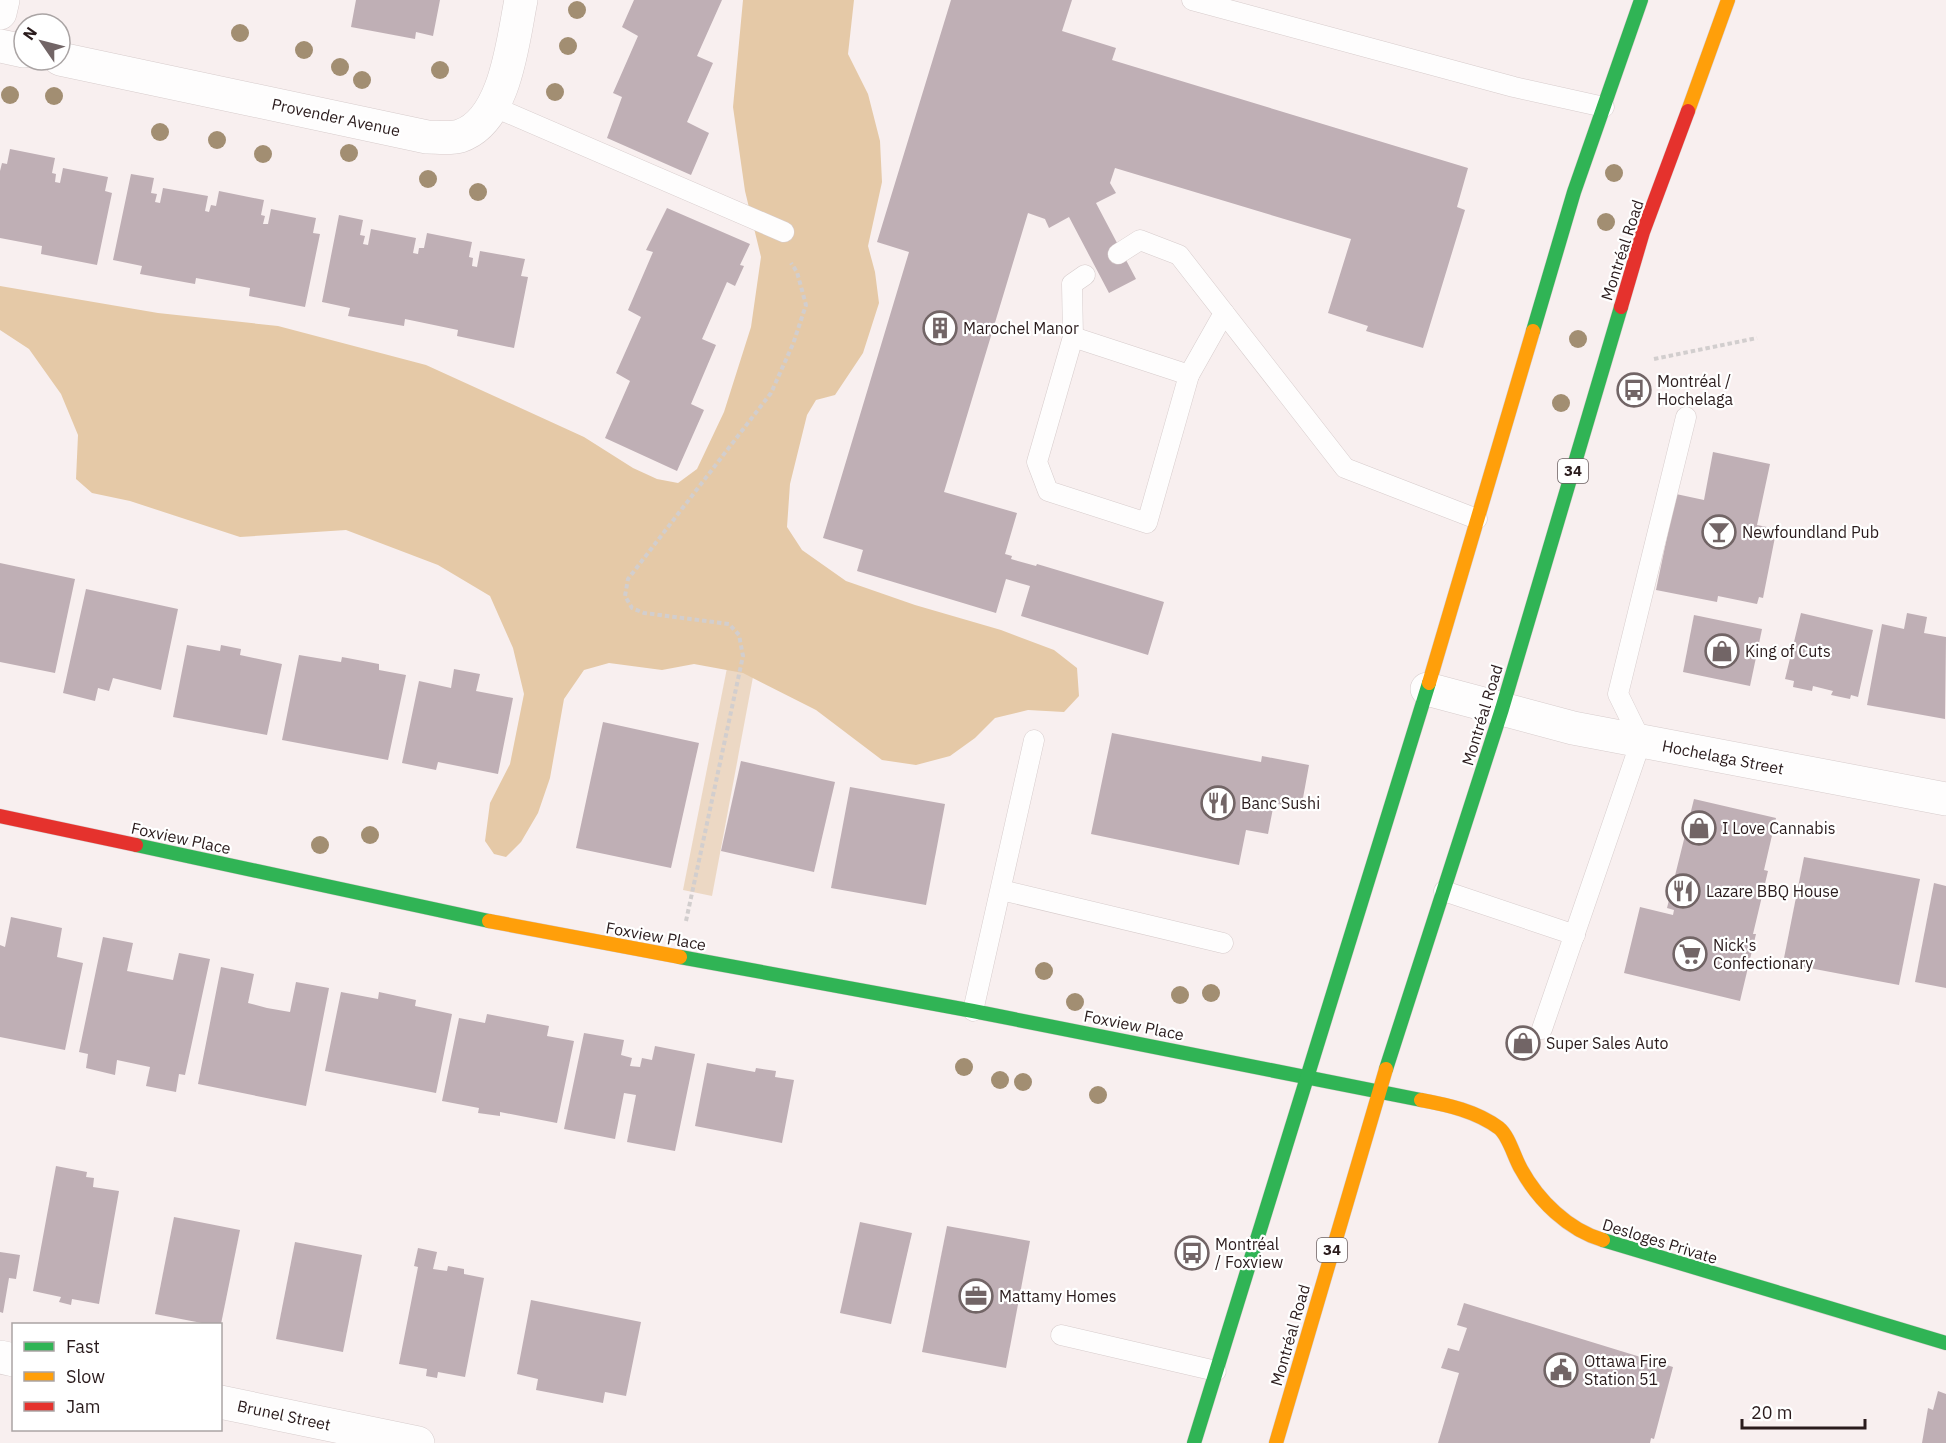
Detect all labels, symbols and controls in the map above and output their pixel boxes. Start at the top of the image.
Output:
north arrow [12,12,72,72]
text: N [18,23,41,44]
street label: Provender Avenue [270,94,402,140]
street label: Montréal Road [1596,197,1648,303]
building icon: Marochel Manor [922,310,958,346]
place label: Marochel Manor [963,318,1079,338]
place label: Montréal / Hochelaga [1657,371,1733,409]
bus stop icon: Montréal / Hochelaga [1616,372,1652,408]
road number: 34 [1558,459,1588,483]
bar icon: Newfoundland Pub [1701,514,1737,550]
place label: Newfoundland Pub [1742,522,1879,542]
shop icon: King of Cuts [1704,633,1740,669]
place label: King of Cuts [1745,641,1831,661]
street label: Montréal Road [1457,662,1507,768]
street label: Hochelaga Street [1660,735,1786,779]
restaurant icon: Banc Sushi [1200,785,1236,821]
place label: Banc Sushi [1241,793,1320,813]
shop icon: I Love Cannabis [1681,810,1717,846]
street label: Foxview Place [129,818,233,858]
place label: I Love Cannabis [1722,818,1835,838]
restaurant icon: Lazare BBQ House [1665,873,1701,909]
place label: Lazare BBQ House [1706,881,1839,901]
street label: Foxview Place [604,917,708,955]
place label: Nick's Confectionary [1713,935,1813,973]
supermarket icon: Nick's Confectionary [1672,936,1708,972]
street label: Foxview Place [1082,1006,1186,1045]
shop icon: Super Sales Auto [1505,1025,1541,1061]
place label: Super Sales Auto [1546,1033,1669,1053]
street label: Desloges Private [1600,1214,1720,1268]
place label: Montréal / Foxview [1215,1234,1283,1272]
bus stop icon: Montréal / Foxview [1174,1235,1210,1271]
road number: 34 [1317,1238,1347,1262]
office icon: Mattamy Homes [958,1278,994,1314]
street label: Montréal Road [1266,1282,1314,1388]
place label: Mattamy Homes [999,1286,1117,1306]
legend [12,1323,222,1431]
text: Fast [66,1335,100,1358]
place label: Ottawa Fire Station 51 [1584,1351,1667,1389]
public building icon: Ottawa Fire Station 51 [1543,1352,1579,1388]
text: Slow [66,1365,105,1388]
scale bar [1742,1392,1865,1430]
text: Jam [66,1395,101,1418]
street label: Brunel Street [235,1395,333,1435]
text: 20 m [1751,1401,1793,1424]

